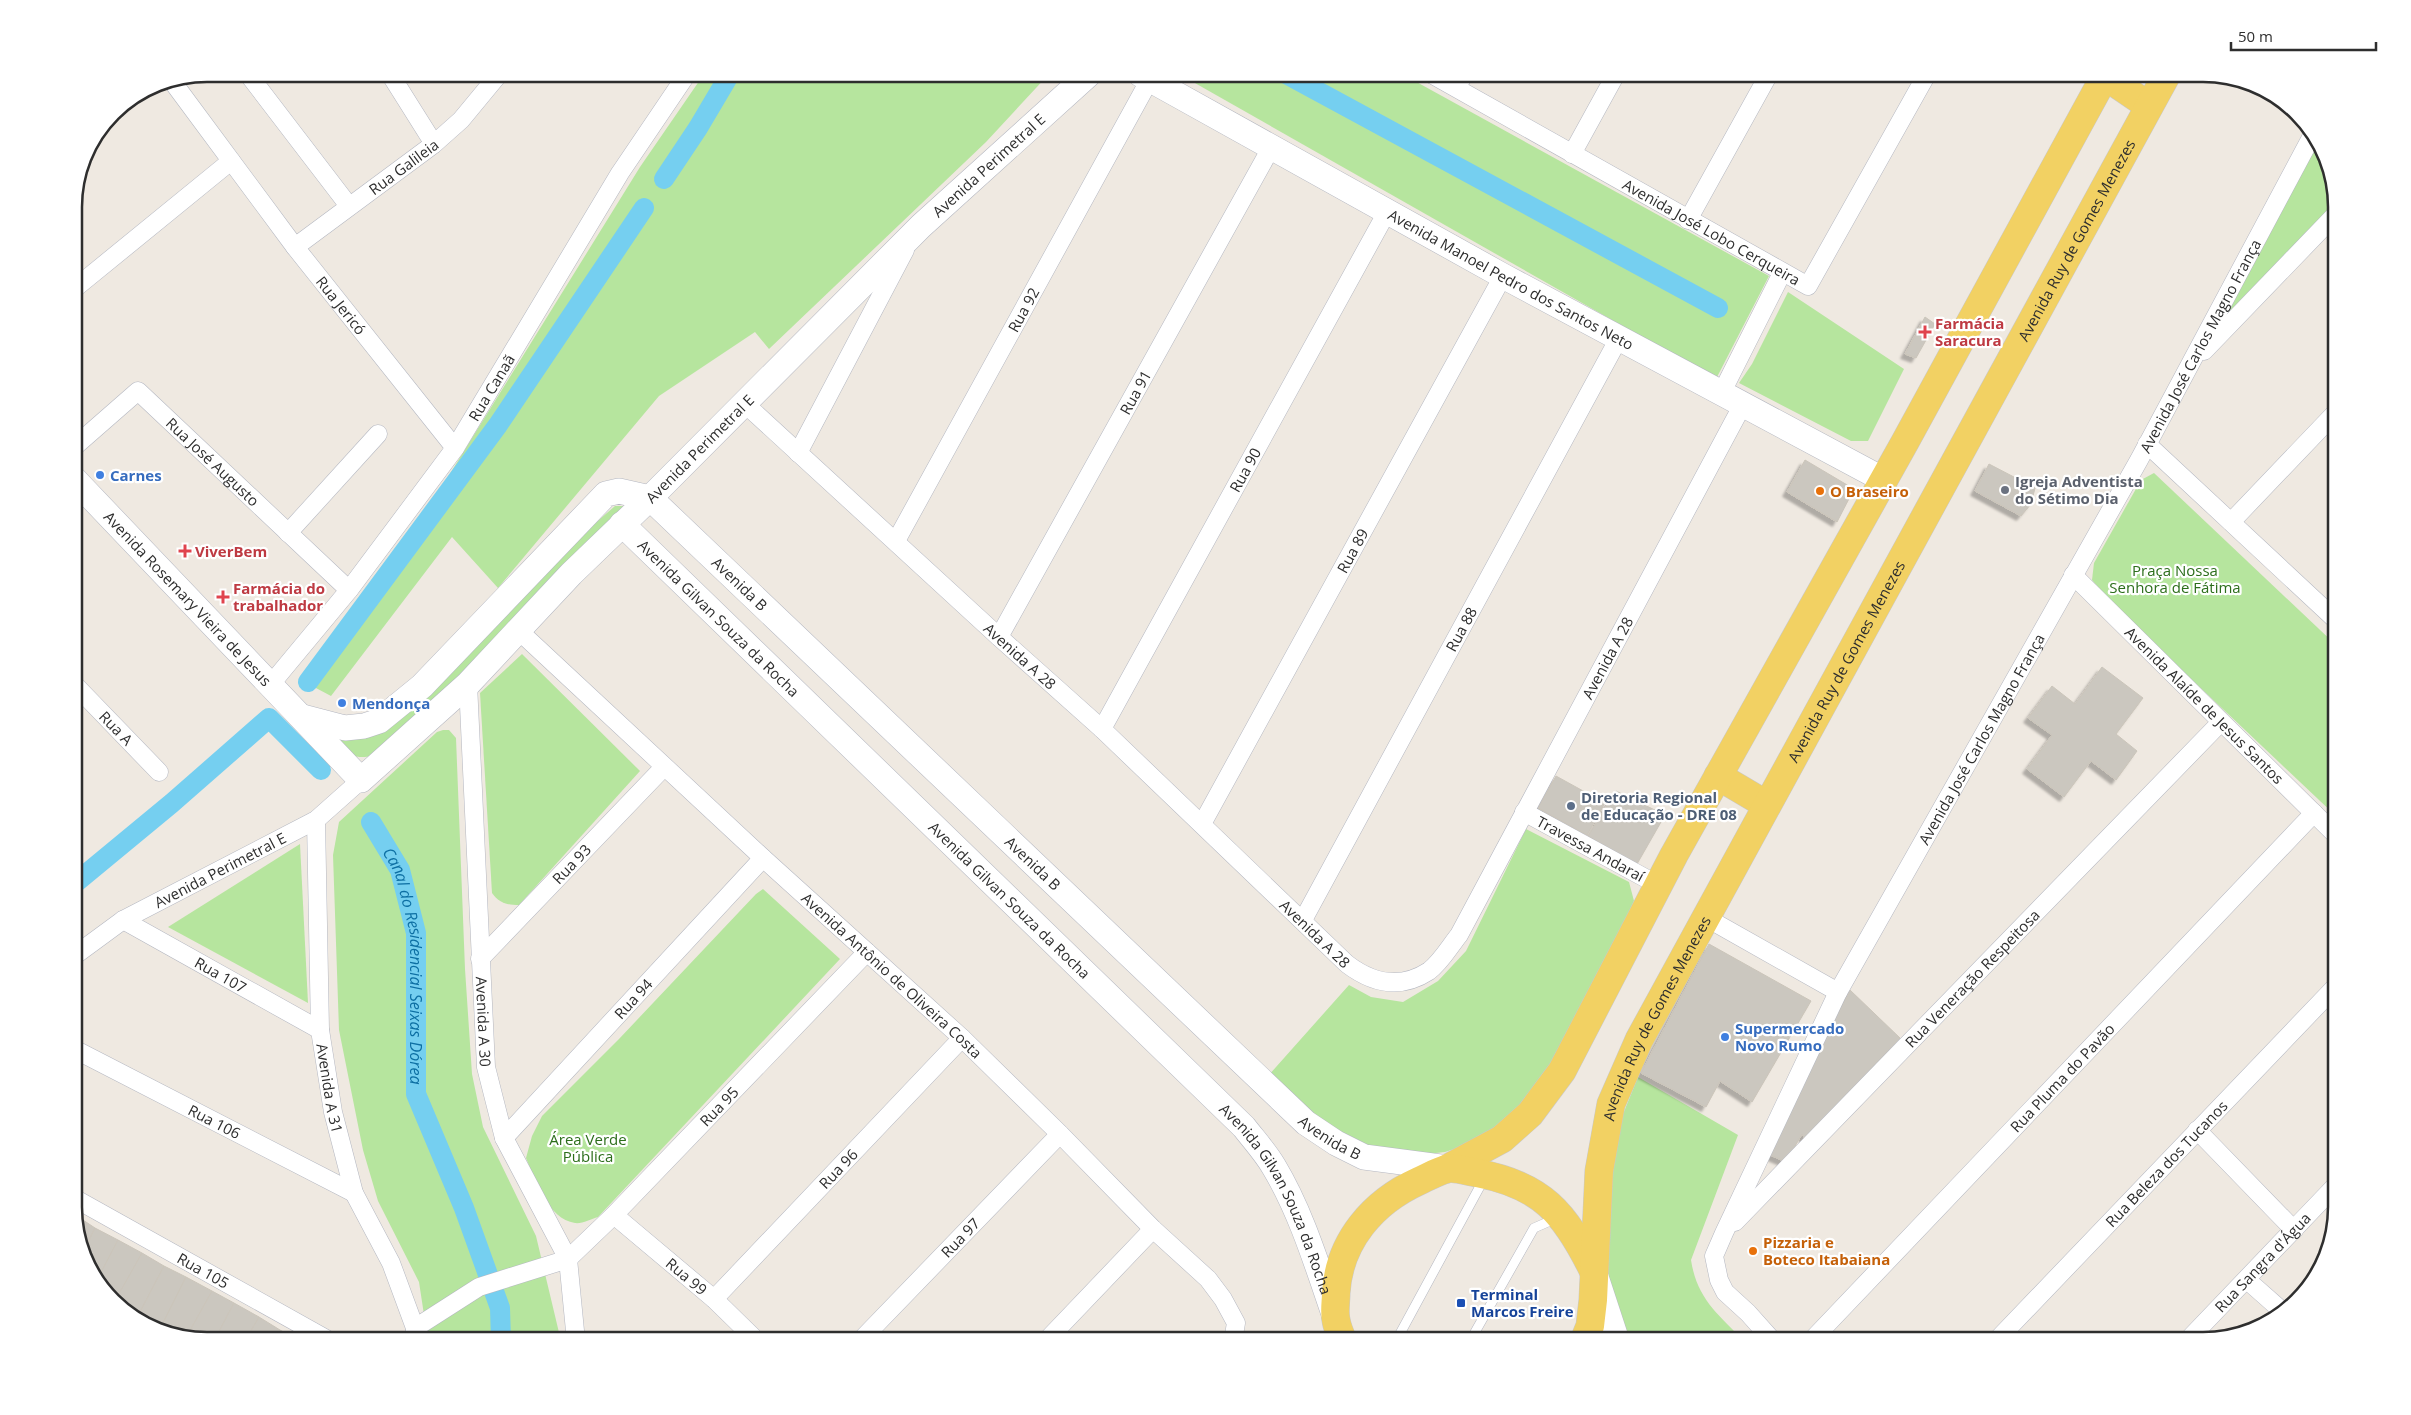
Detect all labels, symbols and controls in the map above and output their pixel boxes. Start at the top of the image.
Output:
scale bar [2231,20,2376,52]
text: 50 m [2238,26,2273,46]
street label: Avenida Perimetral E [928,109,1049,221]
street label: Rua Galileia [365,134,442,199]
street label: Avenida Ruy de Gomes Menezes [2013,136,2139,344]
street label: Avenida José Lobo Cerqueira [1619,174,1804,290]
street label: Avenida Manoel Pedro dos Santos Neto [1385,204,1637,354]
street label: Avenida José Carlos Magno França [2135,235,2265,456]
street label: Rua Jericó [312,272,371,339]
street label: Rua 92 [1003,284,1043,335]
place label: Farmácia Saracura [1935,313,2004,350]
marker: Farmácia Saracura [1919,326,1931,338]
street label: Rua Canaã [464,350,519,424]
street label: Rua 91 [1115,367,1155,418]
street label: Avenida Perimetral E [641,390,758,507]
street label: Rua José Augusto [162,413,264,510]
street label: Rua 90 [1225,444,1265,496]
place label: Carnes [110,465,162,485]
marker: Carnes [94,469,106,481]
place label: Igreja Adventista do Sétimo Dia [2015,471,2143,508]
place label: O Braseiro [1830,481,1909,501]
marker: Igreja Adventista do Sétimo Dia [1999,484,2011,496]
marker: O Braseiro [1814,485,1826,497]
street label: Avenida Rosemary Vieira de Jesus [100,507,276,690]
street label: Rua 89 [1332,525,1372,576]
street label: Avenida Gilvan Souza da Rocha [634,535,804,701]
place label: ViverBem [195,541,267,561]
marker: ViverBem [179,545,191,557]
street label: Avenida B [708,552,772,615]
street label: Avenida Ruy de Gomes Menezes [1783,557,1909,766]
park label: Praça Nossa Senhora de Fátima [2109,560,2241,597]
place label: Farmácia do trabalhador [233,578,325,615]
marker: Farmácia do trabalhador [217,591,229,603]
street label: Rua 88 [1441,603,1481,655]
street label: Avenida A 28 [1577,613,1637,702]
street label: Avenida A 28 [980,618,1061,694]
street label: Avenida Alaíde de Jesus Santos [2121,622,2288,788]
street label: Avenida José Carlos Magno França [1914,630,2049,848]
place label: Mendonça [352,693,430,713]
marker: Mendonça [336,697,348,709]
street label: Rua A [95,706,138,750]
place label: Diretoria Regional de Educação - DRE 08 [1581,787,1737,824]
marker: Diretoria Regional de Educação - DRE 08 [1565,800,1577,812]
street label: Travessa Andaraí [1533,811,1649,886]
street label: Avenida Gilvan Souza da Rocha [925,817,1095,983]
street label: Avenida Perimetral E [151,827,289,912]
street label: Avenida B [1001,832,1065,894]
street label: Rua 93 [548,839,595,888]
water label: Canal do Residencial Seixas Dórea [378,843,427,1085]
street label: Avenida Antônio de Oliveira Costa [798,888,987,1062]
street label: Avenida A 28 [1276,895,1355,972]
street label: Rua Veneração Respeitosa [1900,905,2044,1051]
street label: Avenida Ruy de Gomes Menezes [1598,912,1715,1122]
street label: Rua 107 [191,952,250,997]
street label: Rua 94 [609,974,657,1023]
street label: Avenida A 30 [472,976,496,1067]
place label: Supermercado Novo Rumo [1735,1018,1844,1055]
street label: Rua Pluma do Pavão [2005,1019,2119,1136]
marker: Supermercado Novo Rumo [1719,1031,1731,1043]
street label: Avenida A 31 [312,1042,348,1135]
street label: Rua 95 [695,1082,743,1130]
street label: Rua Beleza dos Tucanos [2101,1096,2232,1231]
street label: Rua 106 [185,1099,244,1143]
street label: Avenida Gilvan Souza da Rocha [1215,1099,1336,1297]
street label: Avenida B [1294,1111,1364,1164]
park label: Área Verde Pública [549,1129,627,1166]
street label: Rua 96 [814,1144,862,1193]
street label: Rua Sangra d'Água [2210,1208,2315,1316]
street label: Rua 97 [936,1213,984,1262]
place label: Pizzaria e Boteco Itabaiana [1763,1232,1890,1269]
marker: Pizzaria e Boteco Itabaiana [1747,1245,1759,1257]
street label: Rua 105 [174,1248,233,1293]
street label: Rua 99 [662,1253,712,1299]
place label: Terminal Marcos Freire [1471,1284,1574,1321]
marker: Terminal Marcos Freire [1455,1297,1467,1309]

